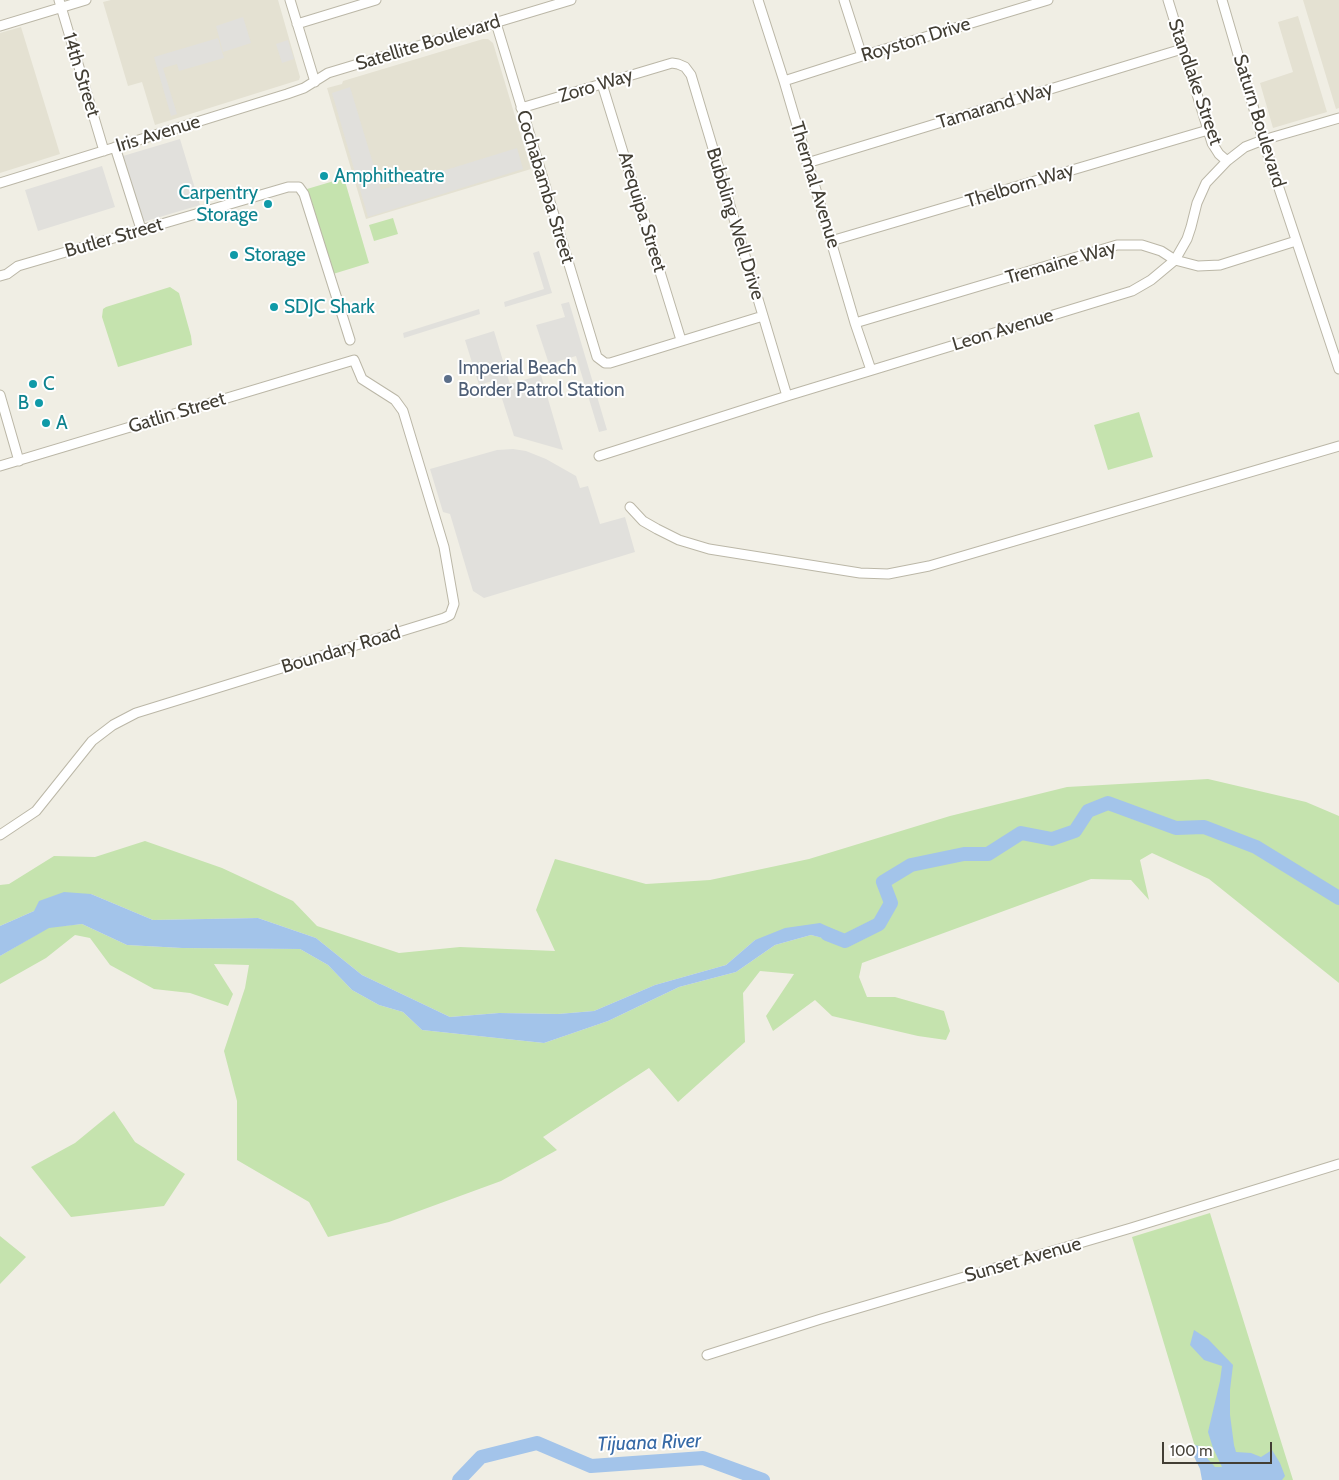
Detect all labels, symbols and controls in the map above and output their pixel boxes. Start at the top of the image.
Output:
street label: Satellite Boulevard [353,10,503,76]
street label: Royston Drive [859,13,973,67]
street label: Standlake Street [1163,16,1227,148]
street label: 14th Street [57,30,105,120]
street label: Saturn Boulevard [1228,52,1290,190]
street label: Zoro Way [556,64,636,108]
street label: Tamarand Way [934,78,1056,134]
street label: Cochabamba Street [511,108,579,266]
street label: Iris Avenue [113,110,203,158]
street label: Thermal Avenue [785,119,845,251]
street label: Bubbling Well Drive [701,145,769,303]
street label: Arequipa Street [613,149,671,275]
street label: Thelborn Way [963,159,1077,213]
place label: Amphitheatre [334,165,445,187]
marker: Amphitheatre [318,170,330,182]
place label: Carpentry Storage [178,182,258,226]
marker: Carpentry Storage [262,198,274,210]
street label: Butler Street [62,213,166,263]
street label: Tremaine Way [1003,236,1119,290]
place label: Storage [244,244,306,266]
marker: Storage [228,249,240,261]
place label: SDJC Shark [284,296,375,318]
marker: SDJC Shark [268,301,280,313]
street label: Leon Avenue [950,304,1056,356]
place label: Imperial Beach Border Patrol Station [458,357,625,401]
place label: C [43,373,55,395]
marker: Imperial Beach Border Patrol Station [442,373,454,385]
marker: C [27,378,39,390]
street label: Gatlin Street [126,387,228,439]
place label: B [18,392,29,414]
marker: B [33,397,45,409]
place label: A [56,412,68,434]
marker: A [40,417,52,429]
street label: Boundary Road [279,621,403,679]
street label: Sunset Avenue [962,1232,1084,1288]
water label: Tijuana River [597,1429,701,1457]
scale bar [1164,1432,1274,1464]
text: 100 m [1170,1442,1212,1460]

